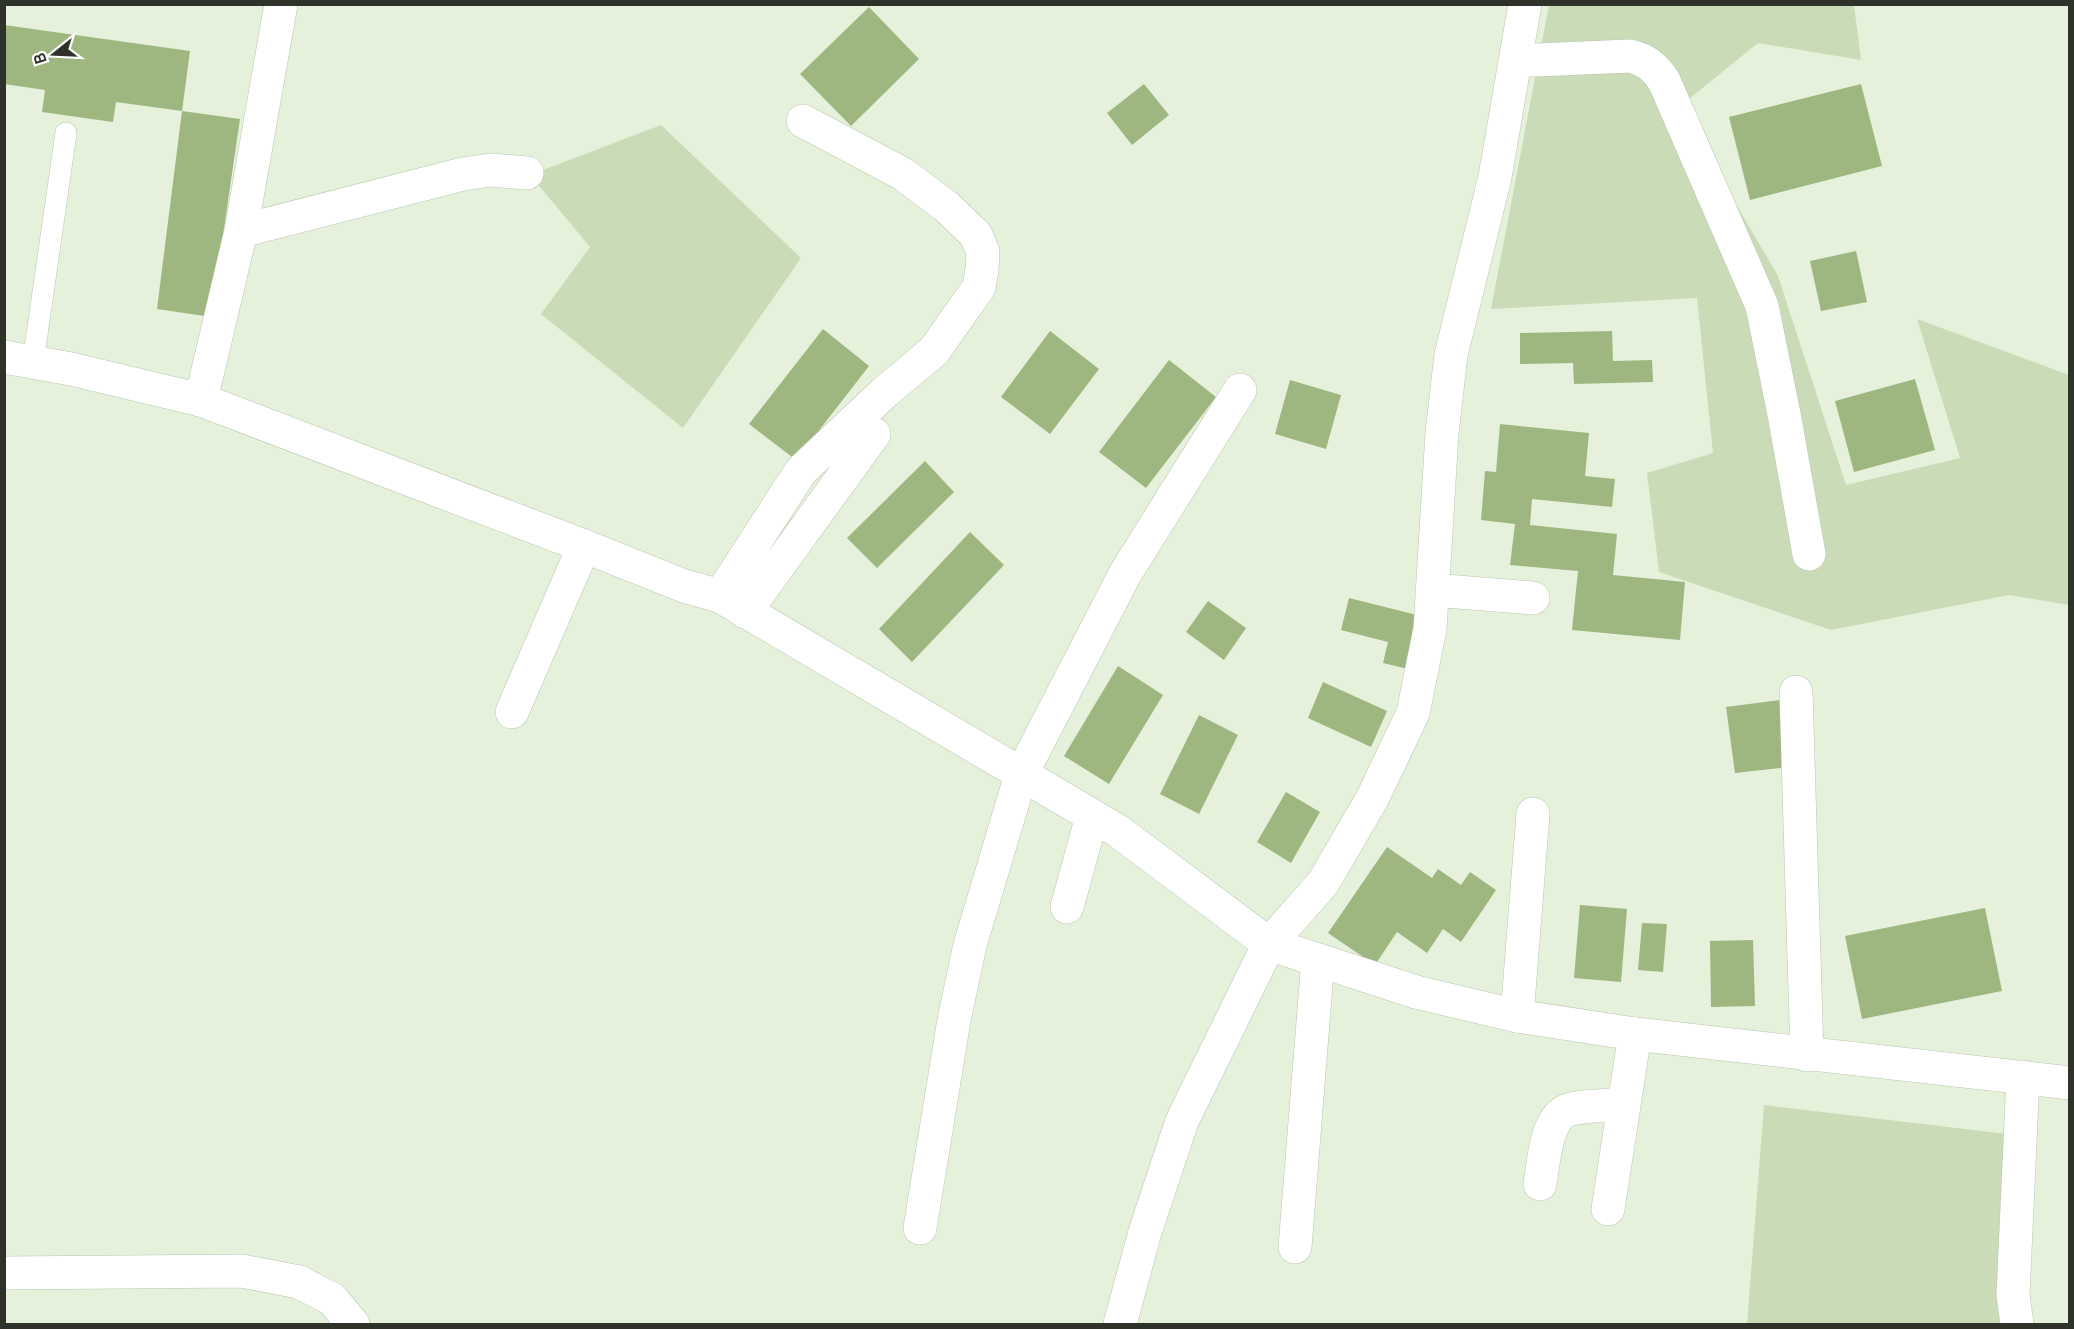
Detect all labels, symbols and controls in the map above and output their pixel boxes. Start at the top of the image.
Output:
north arrow [24,24,84,84]
text: B [28,50,52,67]

